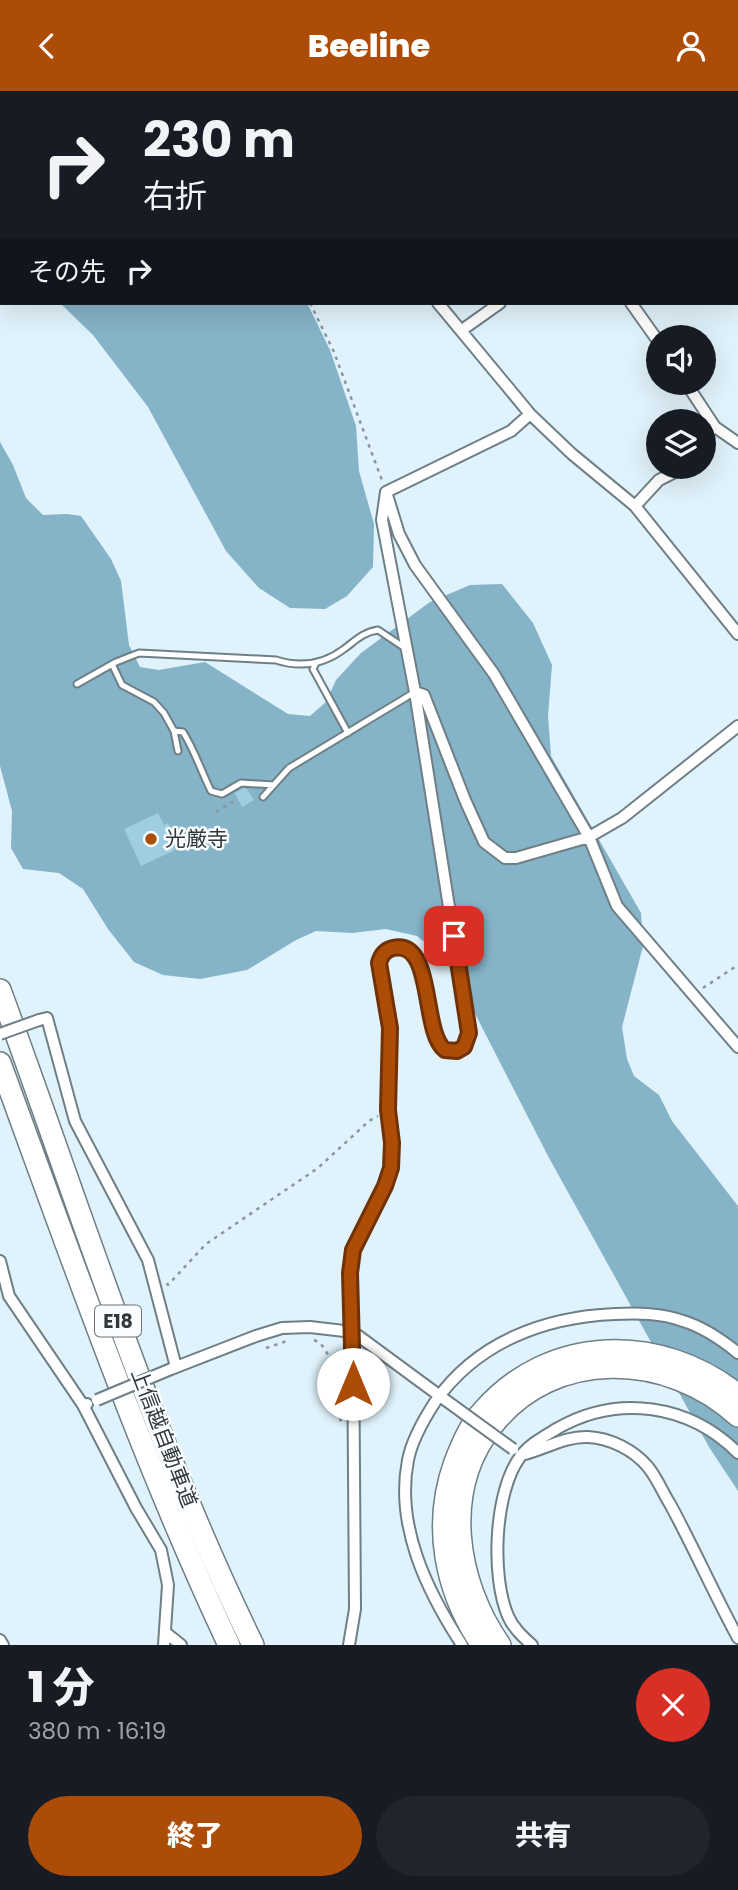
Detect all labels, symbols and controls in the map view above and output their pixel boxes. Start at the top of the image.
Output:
text: Beeline [308,23,430,68]
icon: back [28,27,66,65]
icon: person [672,27,710,65]
text: 230 m [143,106,295,174]
icon: right [28,119,119,210]
text: 右折 [143,173,207,218]
icon: right [120,252,158,290]
text: その先 [28,254,106,290]
map controls [646,325,716,479]
button: sound [646,325,716,395]
button: layers [646,409,716,479]
place label: 光厳寺 [165,824,228,853]
marker: 光厳寺 [143,831,159,847]
pin [424,906,484,966]
icon: arrive [435,917,473,955]
road number: E18 [95,1305,141,1337]
position arrow [316,1347,390,1421]
street label: 上信越自動車道 [125,1364,204,1512]
text: 1 分 [28,1658,94,1717]
button: close [636,1668,710,1742]
text: 380 m · 16:19 [28,1715,166,1747]
button: 終了 [28,1796,362,1876]
button: 共有 [376,1796,710,1876]

